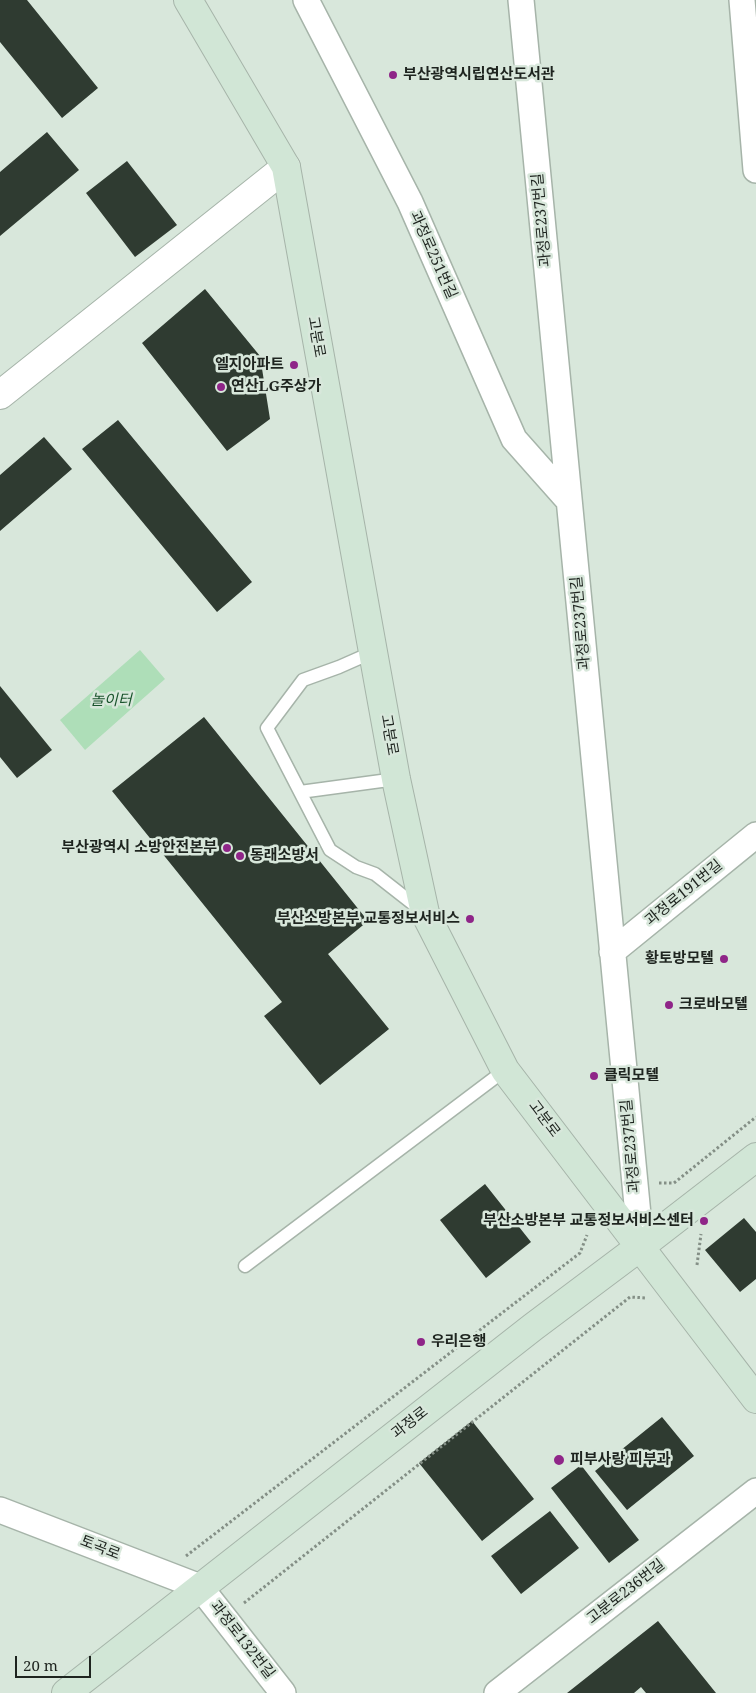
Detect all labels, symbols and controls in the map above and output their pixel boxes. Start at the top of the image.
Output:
place label: 부산광역시립연산도서관 [403,66,555,84]
marker: 부산광역시립연산도서관 [387,69,399,81]
street label: 과정로237번길 [529,172,555,268]
street label: 과정로251번길 [406,208,460,302]
street label: 고분로 [304,315,328,359]
place label: 엘지아파트 [215,356,284,374]
marker: 엘지아파트 [288,359,300,371]
place label: 연산LG주상가 [231,378,321,396]
marker: 연산LG주상가 [215,381,227,393]
street label: 과정로237번길 [568,575,594,671]
park label: 놀이터 [90,692,132,710]
street label: 고분로 [377,713,401,757]
place label: 부산광역시 소방안전본부 [61,839,217,857]
marker: 부산광역시 소방안전본부 [221,842,233,854]
place label: 동래소방서 [250,847,319,865]
marker: 동래소방서 [234,850,246,862]
street label: 과정로191번길 [642,856,726,930]
place label: 부산소방본부 교통정보서비스 [277,910,460,928]
marker: 부산소방본부 교통정보서비스 [464,913,476,925]
place label: 황토방모텔 [645,950,714,968]
marker: 황토방모텔 [718,953,730,965]
place label: 크로바모텔 [679,996,748,1014]
marker: 크로바모텔 [663,999,675,1011]
place label: 클릭모텔 [604,1067,659,1085]
marker: 클릭모텔 [588,1070,600,1082]
street label: 고분로 [524,1097,564,1141]
street label: 과정로237번길 [618,1098,644,1194]
place label: 부산소방본부 교통정보서비스센터 [483,1212,694,1230]
marker: 부산소방본부 교통정보서비스센터 [698,1215,710,1227]
place label: 우리은행 [431,1333,486,1351]
marker: 우리은행 [415,1336,427,1348]
street label: 과정로 [388,1403,432,1443]
place label: 피부사랑 피부과 [570,1451,670,1469]
marker: 피부사랑 피부과 [552,1453,566,1467]
street label: 토곡로 [77,1532,123,1564]
street label: 고분로236번길 [583,1556,669,1628]
street label: 과정로132번길 [206,1597,278,1683]
scale bar [18,1646,94,1678]
text: 20 m [23,1655,58,1675]

